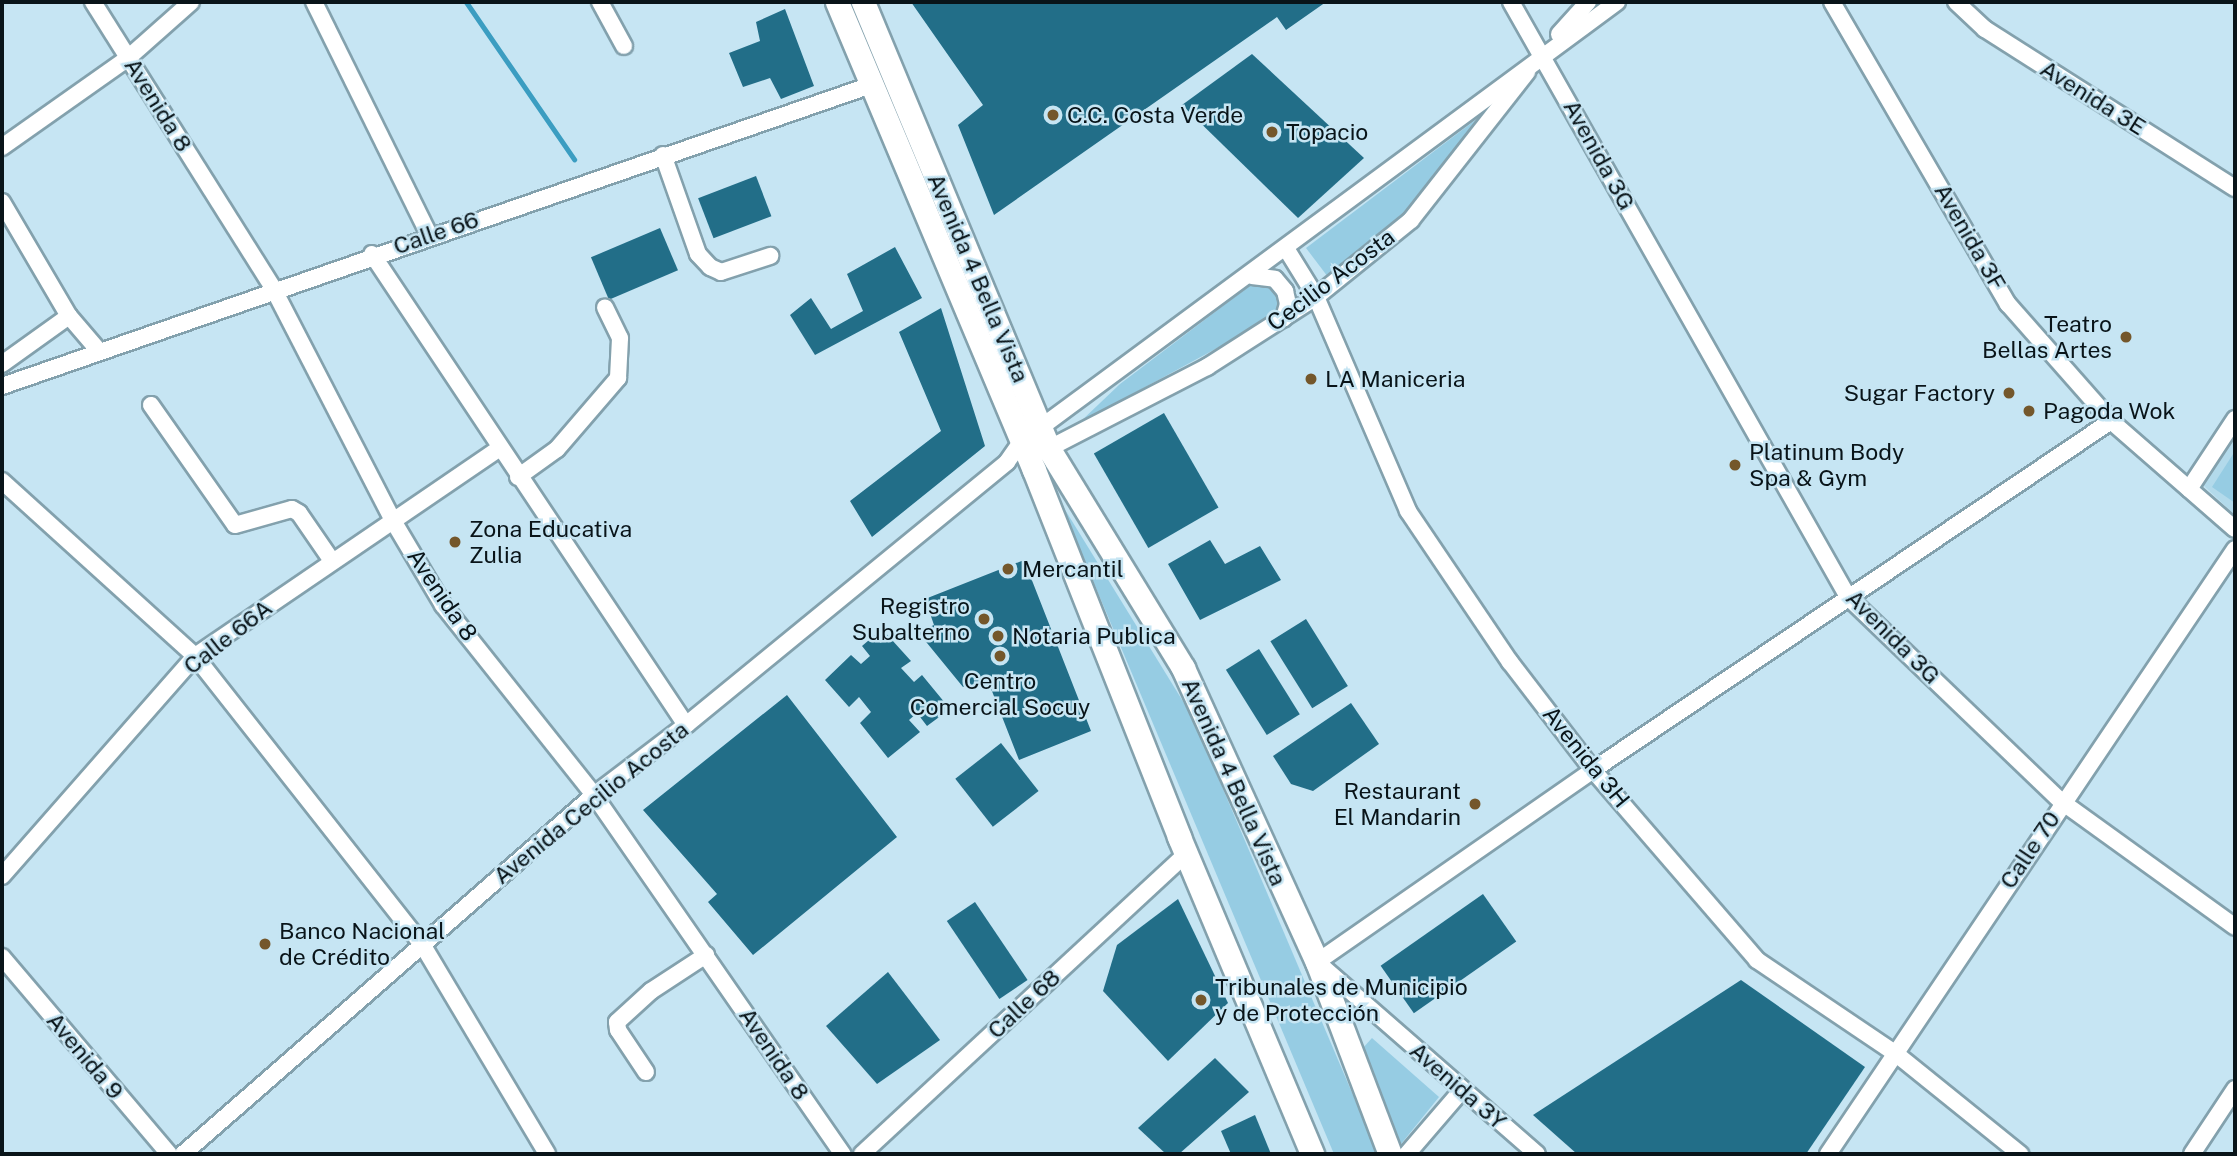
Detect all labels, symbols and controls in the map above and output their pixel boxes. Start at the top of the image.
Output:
street label: Avenida 8 [118,53,198,157]
street label: Avenida 3E [2035,55,2151,141]
street label: Avenida 3G [1557,95,1641,215]
place label: C.C. Costa Verde [1067,101,1244,129]
marker: C.C. Costa Verde [1045,107,1061,123]
place label: Topacio [1286,118,1368,146]
marker: Topacio [1264,124,1280,140]
street label: Avenida 4 Bella Vista [921,169,1035,387]
street label: Avenida 3F [1928,179,2012,295]
street label: Calle 66 [390,206,482,260]
street label: Cecilio Acosta [1262,223,1400,337]
place label: Teatro Bellas Artes [1982,310,2112,364]
marker: Teatro Bellas Artes [2118,329,2134,345]
place label: LA Maniceria [1325,365,1465,393]
marker: LA Maniceria [1303,371,1319,387]
place label: Sugar Factory [1844,379,1995,407]
marker: Sugar Factory [2001,385,2017,401]
place label: Pagoda Wok [2043,397,2176,425]
marker: Pagoda Wok [2021,403,2037,419]
place label: Platinum Body Spa & Gym [1749,438,1904,492]
marker: Platinum Body Spa & Gym [1727,457,1743,473]
place label: Zona Educativa Zulia [469,515,632,569]
marker: Zona Educativa Zulia [447,534,463,550]
street label: Avenida 8 [401,544,483,646]
place label: Mercantil [1022,555,1124,583]
marker: Mercantil [1000,561,1016,577]
street label: Avenida 3G [1840,584,1946,690]
place label: Registro Subalterno [852,592,970,646]
street label: Calle 66A [178,594,278,680]
marker: Registro Subalterno [976,611,992,627]
place label: Notaria Publica [1012,622,1176,650]
marker: Notaria Publica [990,628,1006,644]
marker: Centro Comercial Socuy [992,648,1008,664]
place label: Centro Comercial Socuy [910,667,1090,721]
street label: Avenida 4 Bella Vista [1176,674,1292,890]
street label: Avenida 3H [1537,701,1635,813]
street label: Avenida Cecilio Acosta [488,716,694,890]
place label: Restaurant El Mandarin [1334,777,1461,831]
marker: Restaurant El Mandarin [1467,796,1483,812]
street label: Calle 70 [1994,806,2066,894]
place label: Banco Nacional de Crédito [279,917,445,971]
marker: Banco Nacional de Crédito [257,936,273,952]
street label: Calle 68 [982,964,1066,1044]
place label: Tribunales de Municipio y de Protección [1215,973,1468,1027]
marker: Tribunales de Municipio y de Protección [1193,992,1209,1008]
street label: Avenida 8 [733,1003,815,1105]
street label: Avenida 9 [41,1007,129,1105]
street label: Avenida 3Y [1404,1037,1512,1135]

